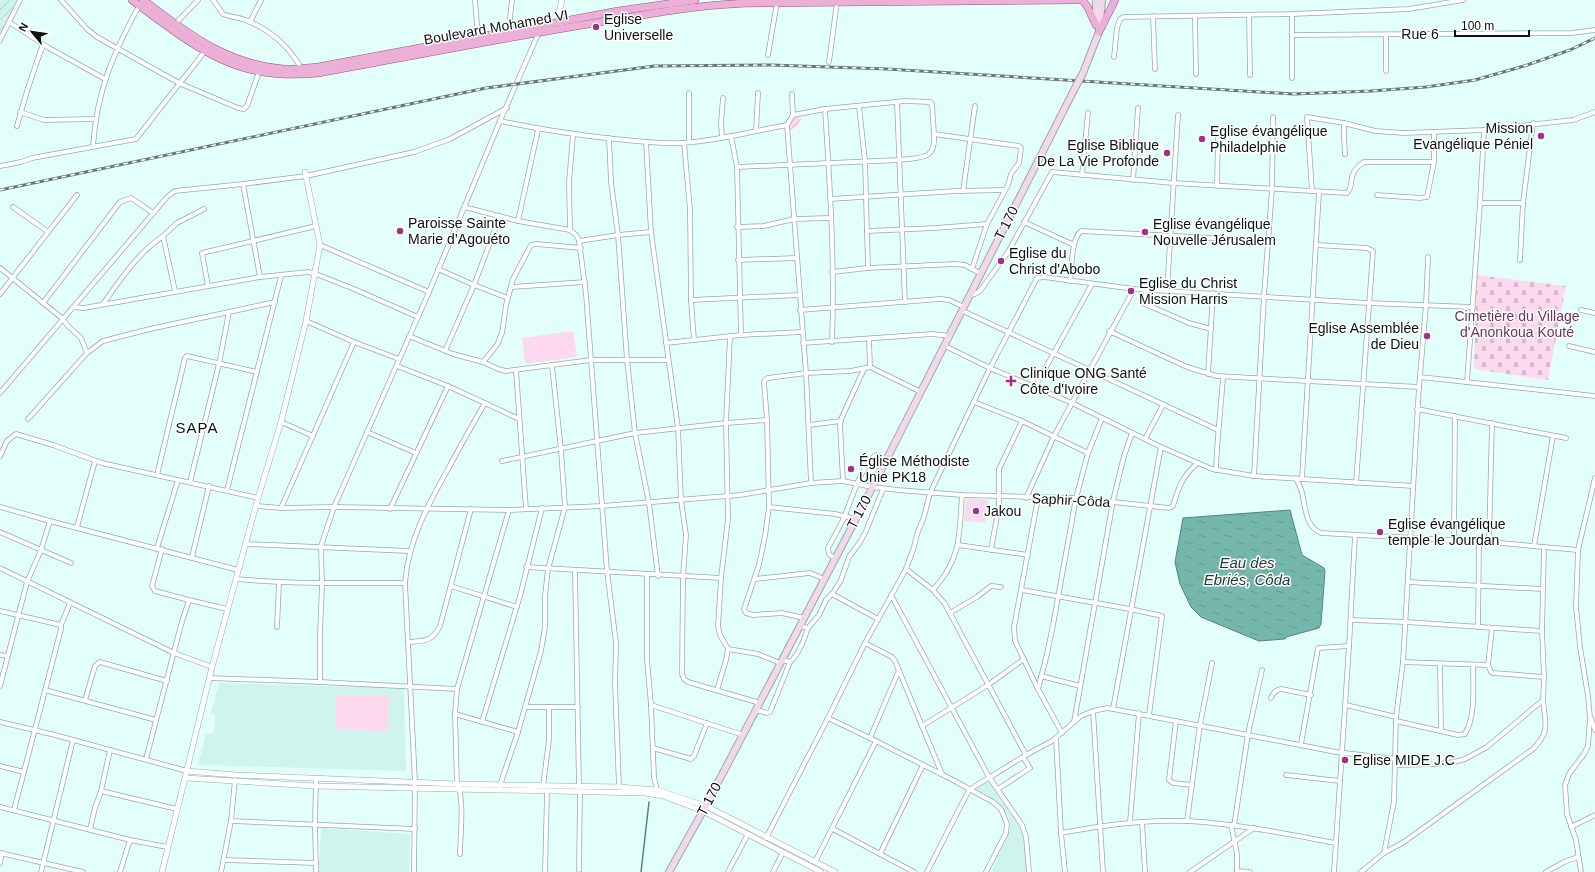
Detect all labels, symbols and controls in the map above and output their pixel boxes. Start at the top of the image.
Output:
street label: Boulevard Mohamed VI [423,6,569,48]
place label: Eglise Universelle [604,11,673,43]
north arrow [12,12,52,52]
scale bar [1455,12,1529,38]
text: 100 m [1461,19,1494,33]
text: N [16,21,30,34]
marker: Eglise Universelle [591,22,601,32]
street label: Rue 6 [1401,26,1439,42]
place label: Mission Evangélique Péniel [1413,120,1533,152]
place label: Eglise évangélique Philadelphie [1210,123,1328,155]
marker: Mission Evangélique Péniel [1536,131,1546,141]
marker: Eglise évangélique Philadelphie [1197,134,1207,144]
place label: Eglise Biblique De La Vie Profonde [1037,137,1159,169]
marker: Eglise Biblique De La Vie Profonde [1162,148,1172,158]
street label: T 170 [991,203,1021,242]
place label: Paroisse Sainte Marie d’Agouéto [408,215,510,247]
place label: Eglise évangélique Nouvelle Jérusalem [1153,216,1276,248]
marker: Paroisse Sainte Marie d’Agouéto [395,226,405,236]
marker: Eglise évangélique Nouvelle Jérusalem [1140,227,1150,237]
place label: Eglise du Christ d'Abobo [1009,245,1101,277]
marker: Eglise du Christ d'Abobo [996,256,1006,266]
place label: Eglise du Christ Mission Harris [1139,275,1237,307]
marker: Eglise du Christ Mission Harris [1126,286,1136,296]
park label: Cimetière du Village d'Anonkoua Kouté [1454,308,1580,340]
place label: Eglise Assemblée de Dieu [1308,320,1419,352]
marker: Eglise Assemblée de Dieu [1422,331,1432,341]
place label: Clinique ONG Santé Côte d'Ivoire [1020,365,1147,397]
marker: Clinique ONG Santé Côte d'Ivoire [1005,375,1017,387]
district label: SAPA [176,419,218,436]
place label: Église Méthodiste Unie PK18 [859,453,970,485]
marker: Église Méthodiste Unie PK18 [846,464,856,474]
street label: Saphir-Côda [1031,490,1111,510]
street label: T 170 [844,492,875,531]
place label: Jakou [984,503,1021,519]
marker: Jakou [971,506,981,516]
place label: Eglise évangélique temple le Jourdan [1388,516,1506,548]
marker: Eglise évangélique temple le Jourdan [1375,527,1385,537]
water label: Eau des Ebriés, Côda [1204,554,1290,588]
place label: Eglise MIDE J.C [1353,752,1455,768]
marker: Eglise MIDE J.C [1340,755,1350,765]
street label: T 170 [694,779,725,818]

